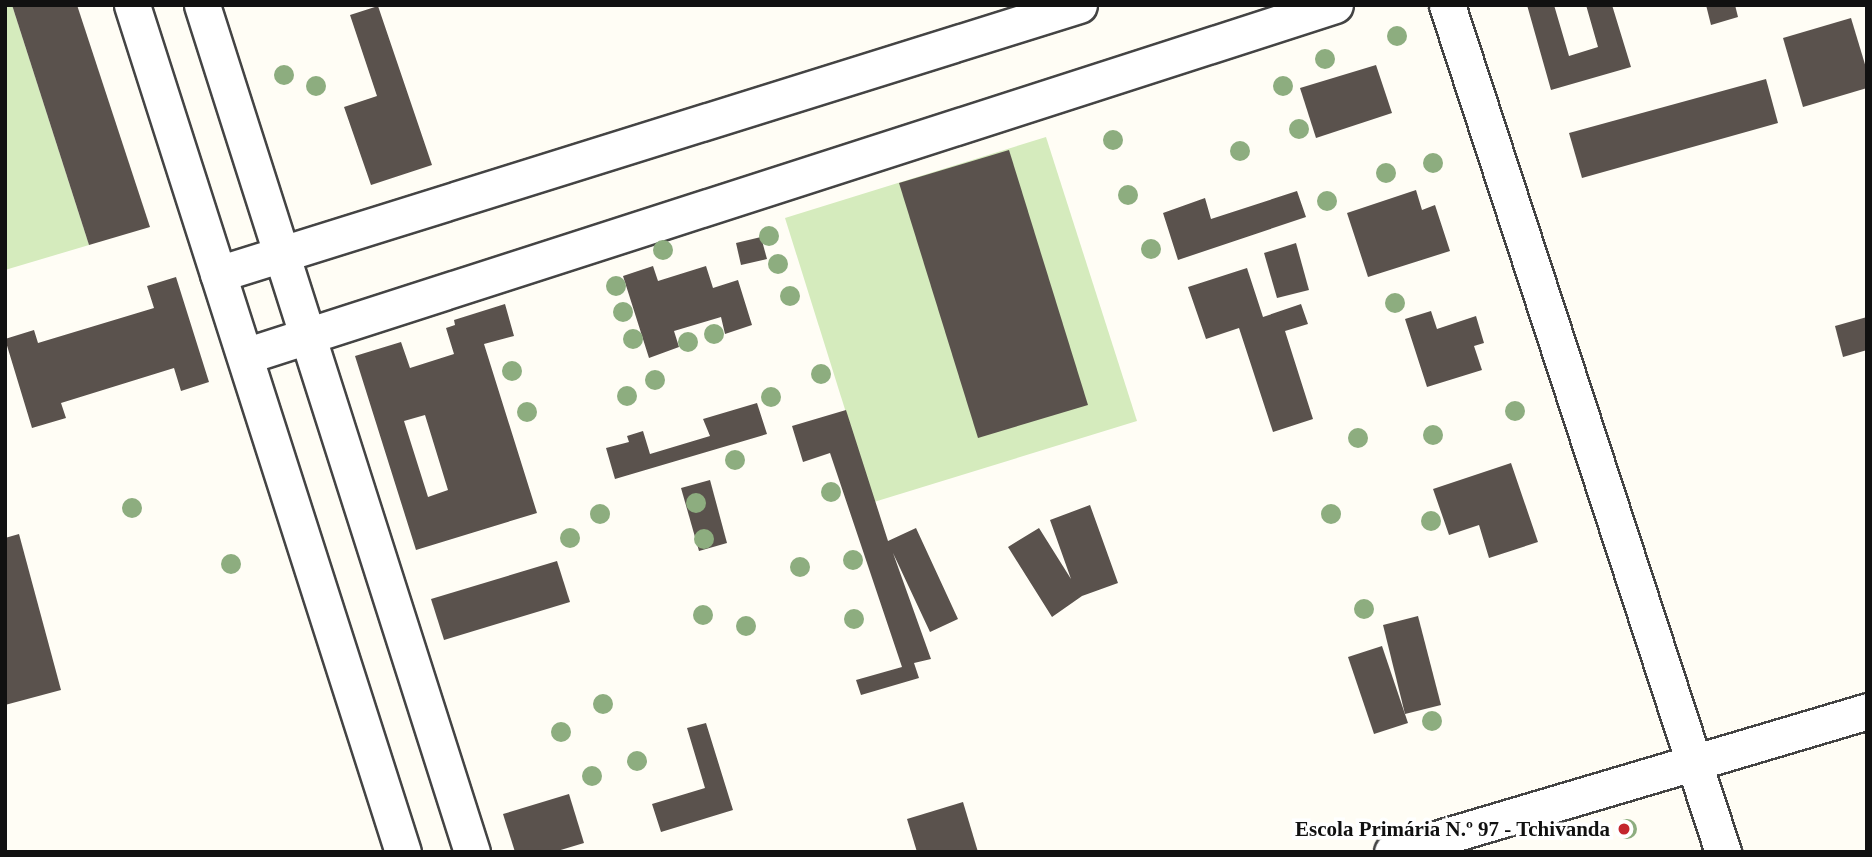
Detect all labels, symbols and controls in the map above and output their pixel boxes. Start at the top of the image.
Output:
place label: Escola Primária N.º 97 - Tchivanda [1295,816,1610,842]
marker: Escola Primária N.º 97 - Tchivanda [1616,821,1632,837]

